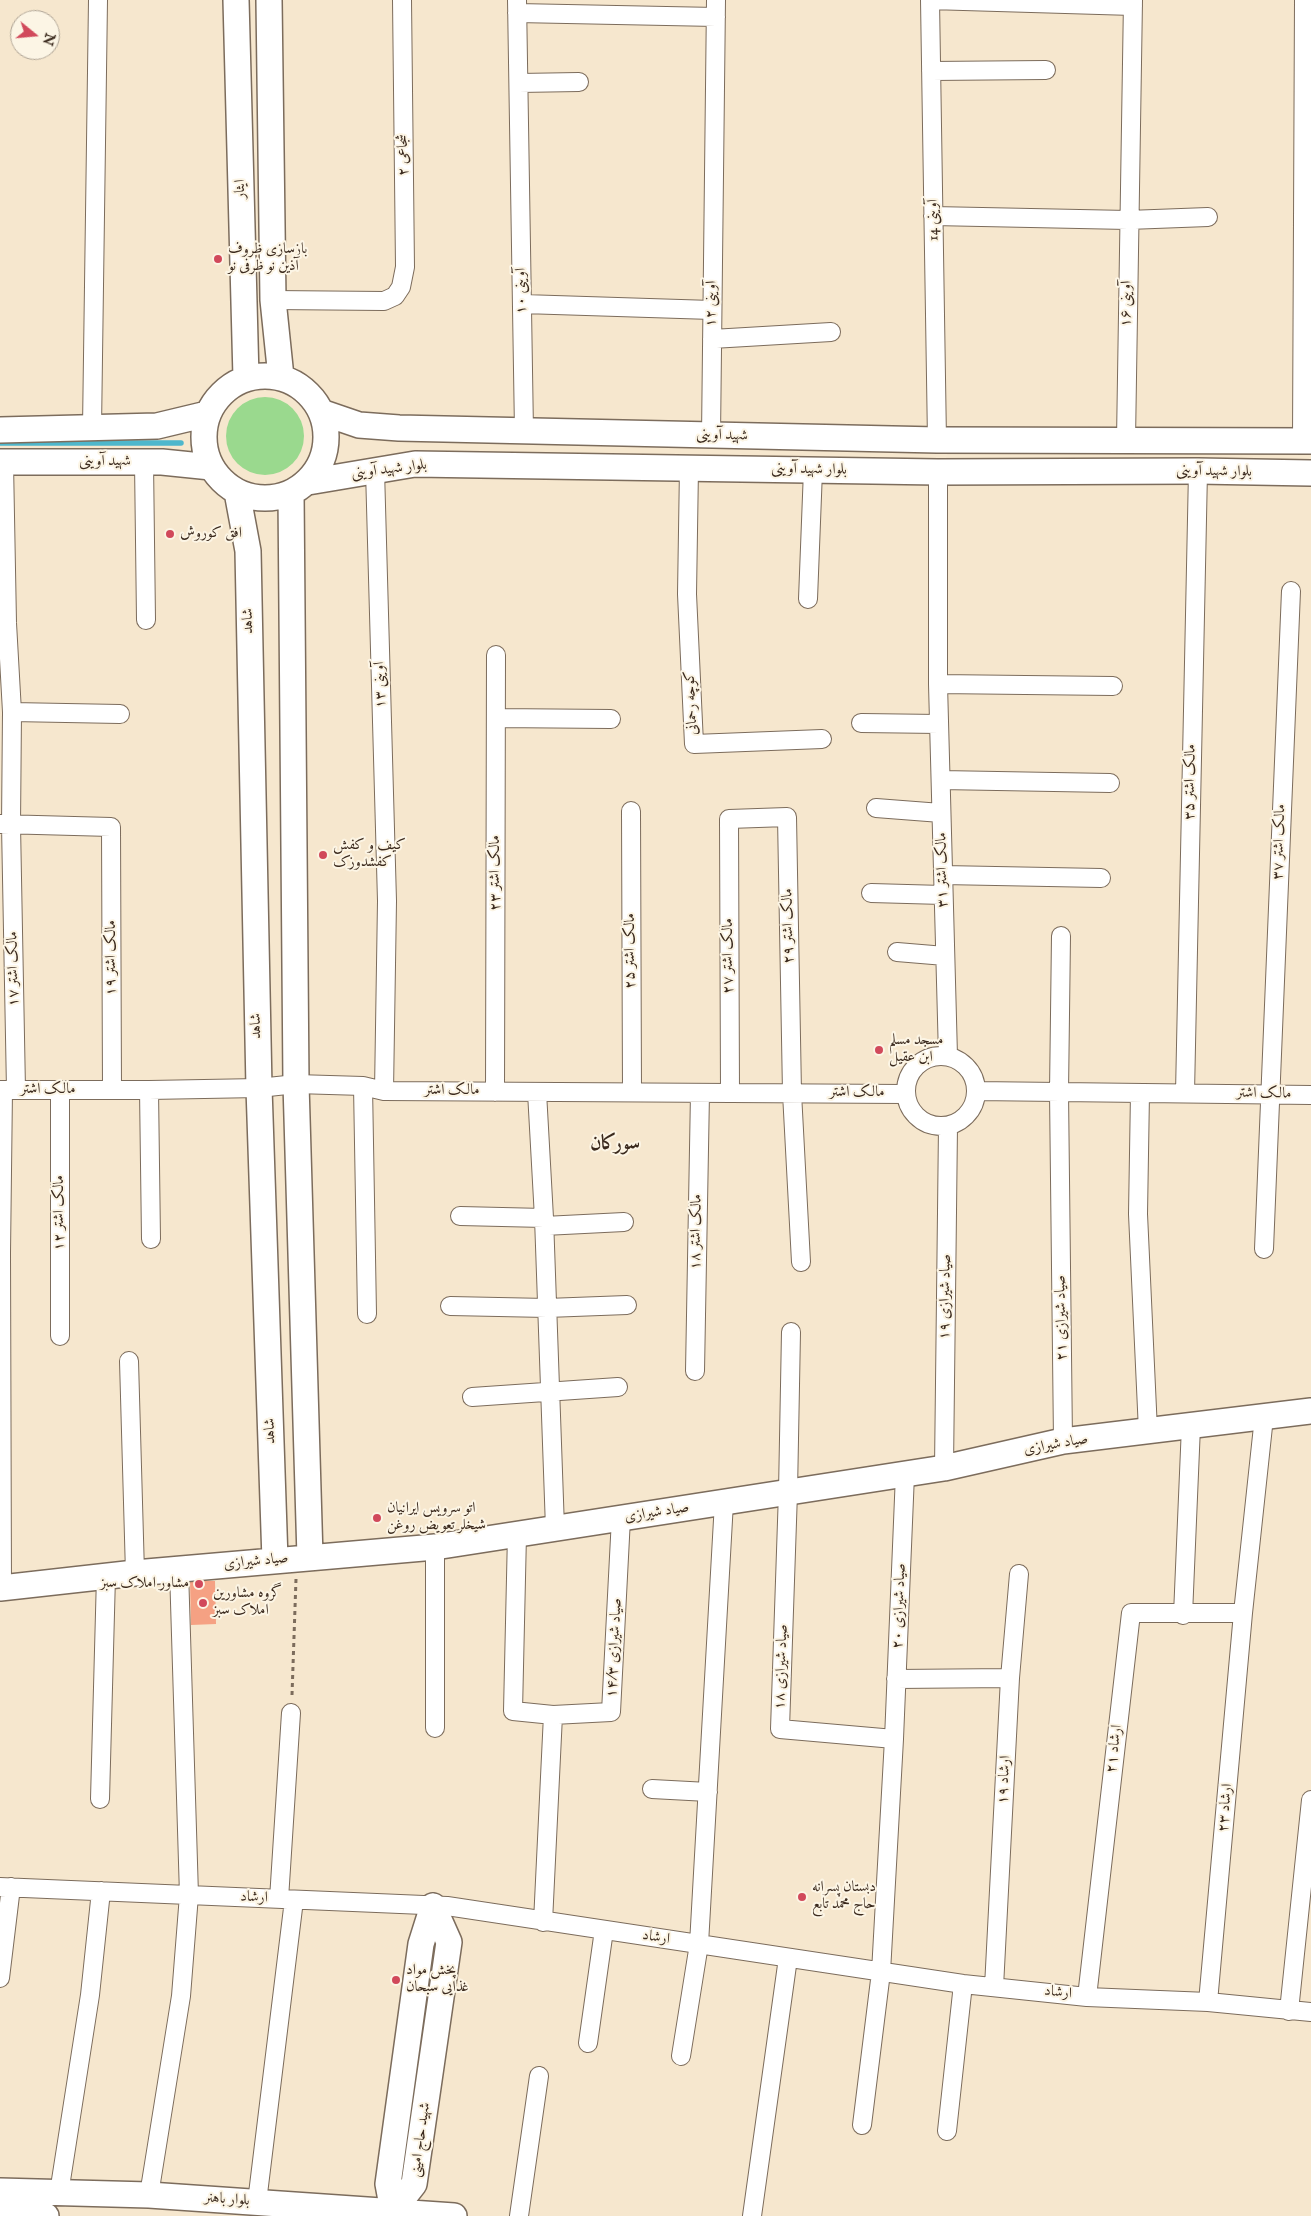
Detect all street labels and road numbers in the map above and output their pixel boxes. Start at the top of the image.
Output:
street label: شجاعی ۲ [395,134,413,176]
street label: ایثار [232,179,250,199]
street label: آوینی 14 [925,199,943,241]
street label: ۱۰ آوینی [513,268,531,314]
street label: ۱۲ آوینی [703,281,721,327]
street label: ۱۶ آوینی [1118,281,1136,327]
street label: شهید آوینی [696,427,748,445]
street label: شهید آوینی [79,453,131,471]
street label: بلوار شهید آوینی [350,456,428,484]
street label: بلوار شهید آوینی [771,460,847,480]
street label: بلوار شهید آوینی [1176,462,1252,482]
street label: شاهد [240,608,258,634]
street label: آوینی ۱۳ [371,661,391,709]
street label: کوچه رحمانی [681,670,703,736]
street label: مالک اشتر ۳۵ [1181,744,1201,820]
street label: مالک اشتر ۳۷ [1270,804,1290,880]
street label: مالک اشتر ۳۱ [933,832,953,908]
street label: مالک اشتر ۲۳ [487,835,505,911]
street label: مالک اشتر ۲۹ [779,888,799,964]
street label: مالک اشتر ۲۵ [622,913,640,989]
street label: مالک اشتر ۲۷ [720,918,738,994]
street label: مالک اشتر ۱۹ [103,920,121,996]
street label: مالک اشتر ۱۷ [4,931,24,1007]
street label: شاهد [248,1013,266,1039]
street label: مالک اشتر [21,1081,75,1099]
street label: مالک اشتر [425,1082,479,1100]
street label: مالک اشتر [830,1084,884,1102]
street label: مالک اشتر [1236,1085,1292,1103]
street label: مالک اشتر ۱۲ [51,1175,69,1251]
street label: مالک اشتر ۱۸ [687,1194,707,1270]
street label: صیاد شیرازی ۱۹ [936,1254,956,1340]
street label: صیاد شیرازی ۲۱ [1052,1275,1072,1361]
street label: شاهد [262,1418,280,1444]
street label: صیاد شیرازی [1022,1430,1090,1460]
street label: صیاد شیرازی [623,1499,691,1527]
street label: صیاد شیرازی [223,1550,289,1574]
street label: صیاد شیرازی ۲۰ [890,1563,910,1649]
street label: صیاد شیرازی ۱۴/۳ [603,1598,627,1698]
street label: صیاد شیرازی ۱۸ [772,1624,792,1710]
street label: ارشاد ۲۱ [1103,1724,1127,1774]
street label: ارشاد ۱۹ [995,1755,1015,1805]
street label: ارشاد ۲۳ [1215,1783,1237,1833]
street label: ارشاد [240,1889,268,1907]
street label: ارشاد [641,1927,671,1949]
street label: ارشاد [1043,1983,1073,2003]
street label: شهید حاج امینی [407,2101,435,2179]
street label: بلوار باهنر [204,2189,250,2211]

